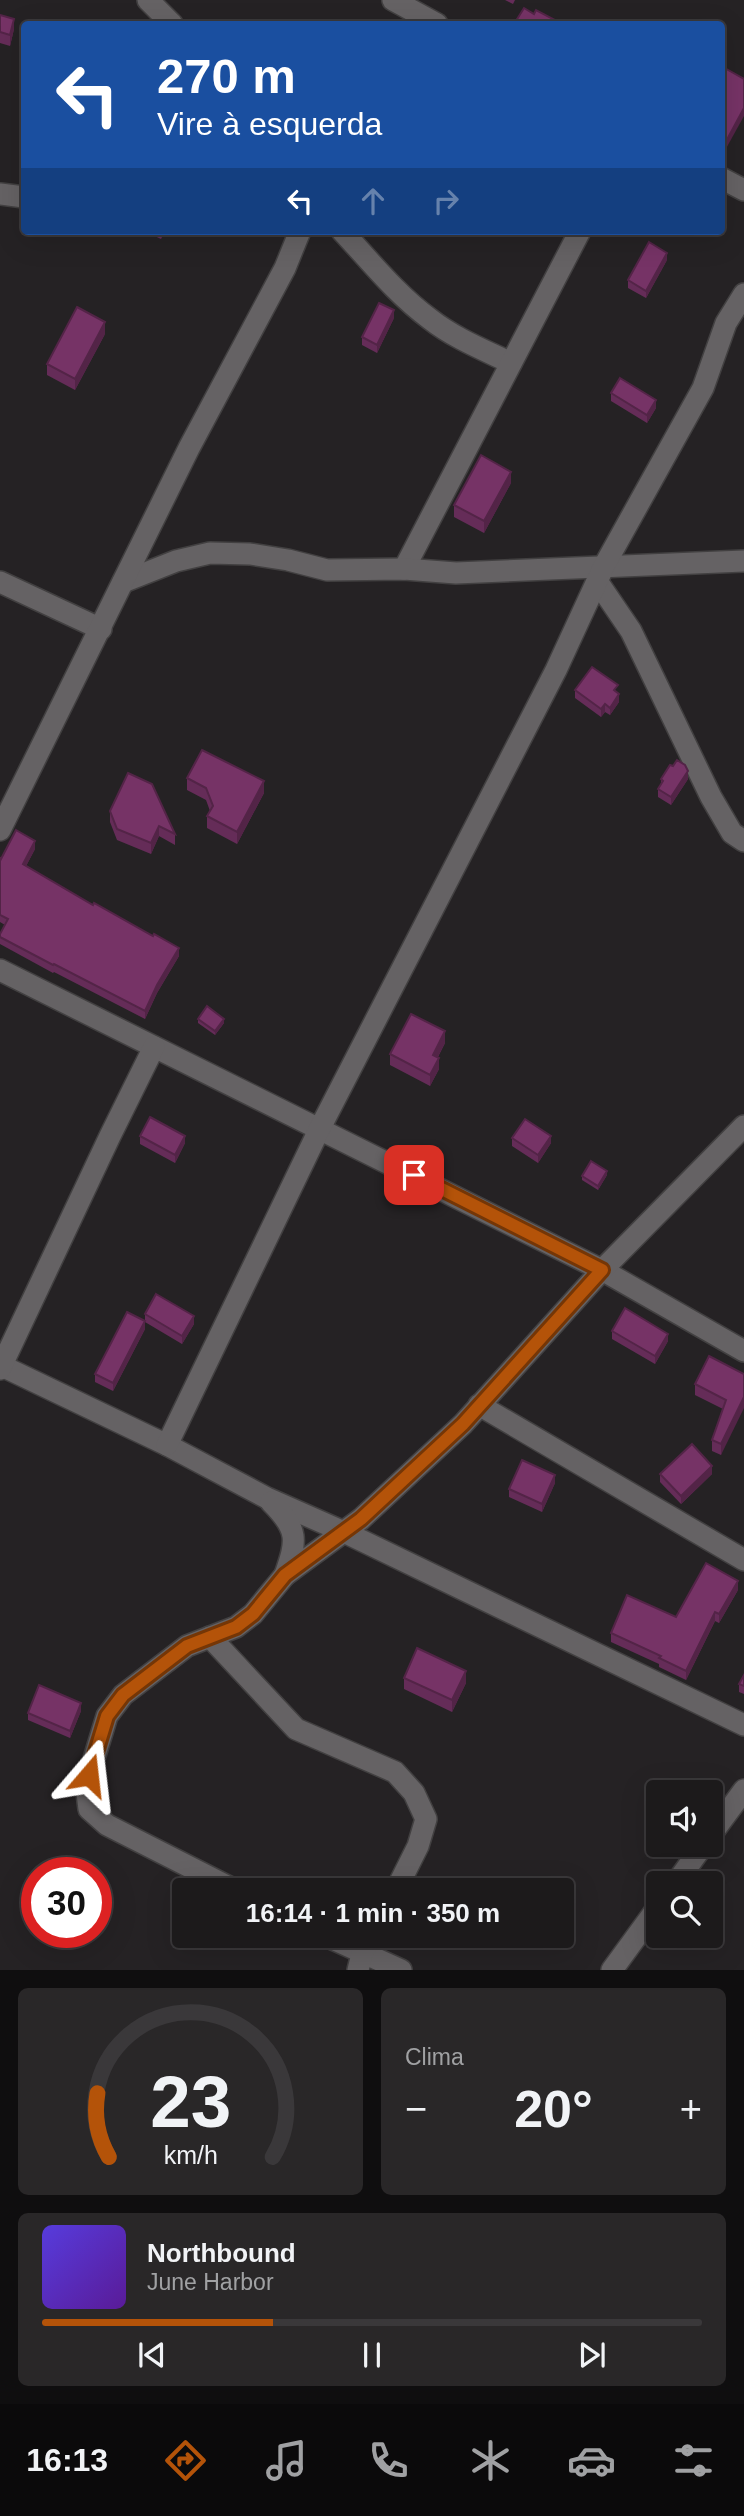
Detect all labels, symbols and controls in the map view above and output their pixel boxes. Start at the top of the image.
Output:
icon: left [42,49,133,140]
text: 270 m [157,49,296,103]
text: Vire à esquerda [157,106,382,142]
icon: left [281,182,319,220]
icon: ahead [354,182,392,220]
icon: right [427,182,465,220]
pin [384,1145,444,1205]
icon: arrive [395,1156,433,1194]
position arrow [52,1738,126,1812]
map controls [646,1780,723,1948]
button: sound [646,1780,723,1857]
speed limit sign: 30 [21,1857,112,1948]
button: search [646,1871,723,1948]
text: 16:14 · 1 min · 350 m [246,1898,500,1928]
text: Clima [405,2044,464,2070]
text: 23 [150,2062,231,2143]
text: 20° [514,2080,593,2138]
text: − [405,2088,427,2130]
text: + [680,2088,702,2130]
text: km/h [163,2141,218,2169]
text: Northbound [147,2238,296,2268]
text: June Harbor [147,2269,274,2295]
icon: previous [133,2336,171,2374]
icon: pause [353,2336,391,2374]
icon: next [573,2336,611,2374]
icon: directions [161,2436,210,2485]
icon: music [262,2436,311,2485]
icon: phone [364,2436,413,2485]
icon: climate [466,2436,515,2485]
icon: car [567,2436,616,2485]
icon: filters [669,2436,718,2485]
text: 16:13 [26,2442,108,2478]

